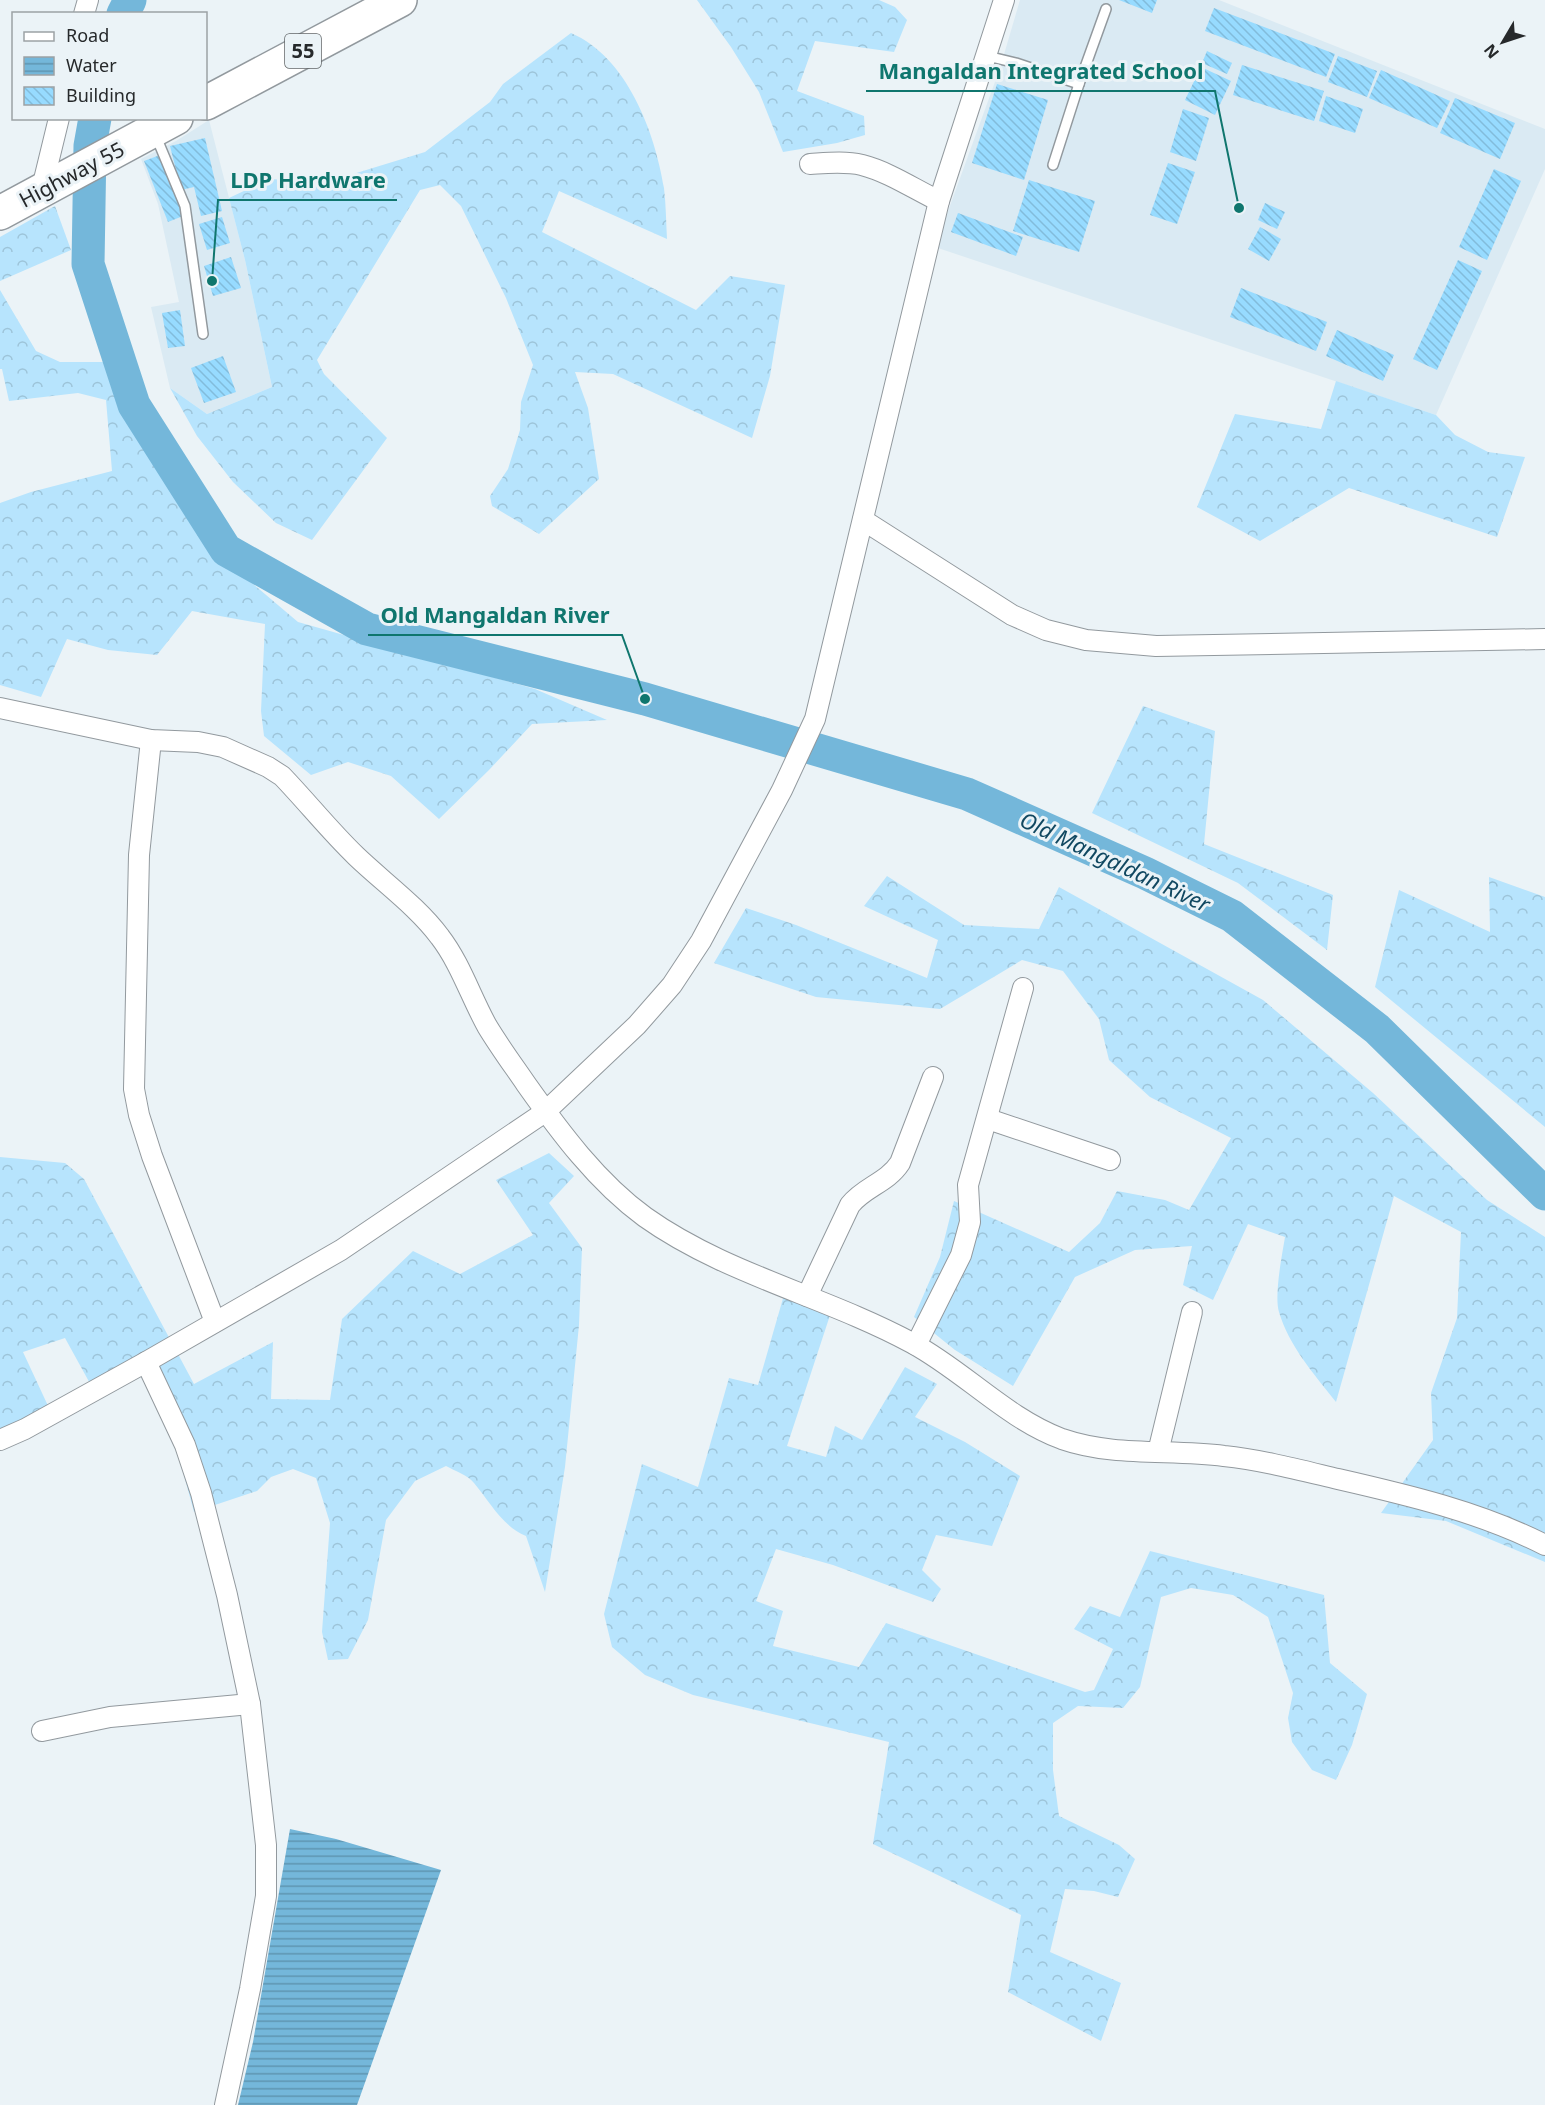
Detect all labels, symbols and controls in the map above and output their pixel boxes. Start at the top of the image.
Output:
legend [12,12,207,120]
north arrow [1473,12,1533,72]
text: Road [66,23,109,47]
road number: 55 [285,34,321,68]
text: N [1479,39,1504,63]
callout: Mangaldan Integrated School [866,51,1215,91]
text: Water [66,53,117,77]
text: Mangaldan Integrated School [878,55,1204,85]
text: Building [66,83,136,107]
street label: Highway 55 [14,135,129,214]
callout: LDP Hardware [218,160,397,200]
text: LDP Hardware [230,164,386,194]
callout: Old Mangaldan River [368,595,622,635]
text: Old Mangaldan River [380,599,610,629]
water label: Old Mangaldan River [1015,804,1217,919]

